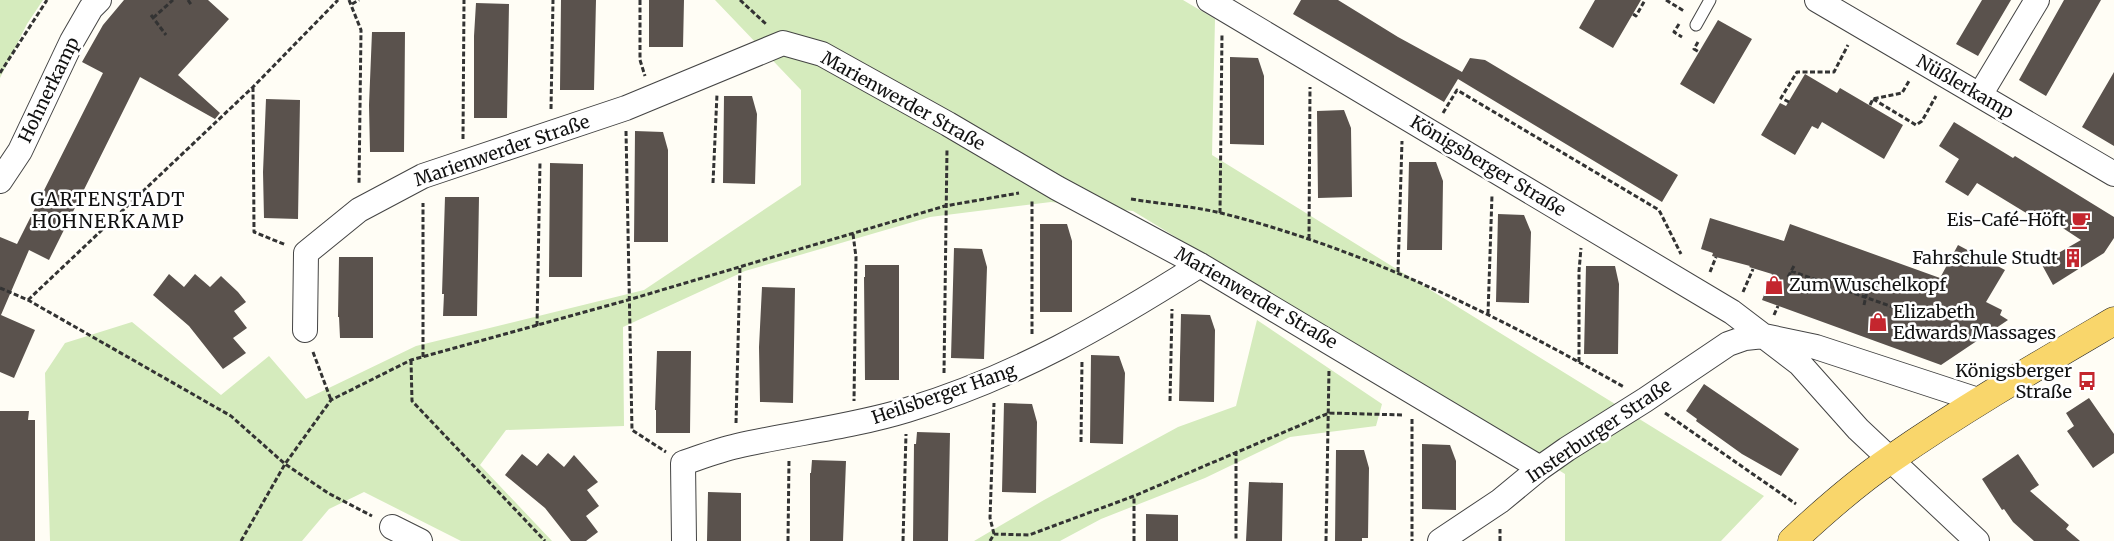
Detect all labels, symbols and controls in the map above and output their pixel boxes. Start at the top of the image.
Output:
street label: Hohnerkamp [13,33,84,146]
street label: Marienwerder Straße [817,46,989,155]
street label: Nüßlerkamp [1913,49,2018,124]
street label: Marienwerder Straße [411,110,592,191]
street label: Königsberger Straße [1406,110,1570,221]
district label: GARTENSTADT HOHNERKAMP [30,187,186,233]
place label: Eis-Café-Höft [1947,208,2066,231]
cafe icon: Eis-Café-Höft [2070,209,2092,231]
street label: Marienwerder Straße [1171,242,1342,353]
place label: Fahrschule Studt [1912,246,2058,269]
building icon: Fahrschule Studt [2062,247,2084,269]
place label: Zum Wuschelkopf [1789,273,1947,296]
shop icon: Zum Wuschelkopf [1763,274,1785,296]
place label: Elizabeth Edwards Massages [1893,300,2056,344]
shop icon: Elizabeth Edwards Massages [1867,311,1889,333]
street label: Heilsberger Hang [869,358,1019,429]
place label: Königsberger Straße [1955,359,2072,403]
bus stop icon: Königsberger Straße [2076,370,2098,392]
street label: Insterburger Straße [1522,374,1676,488]

